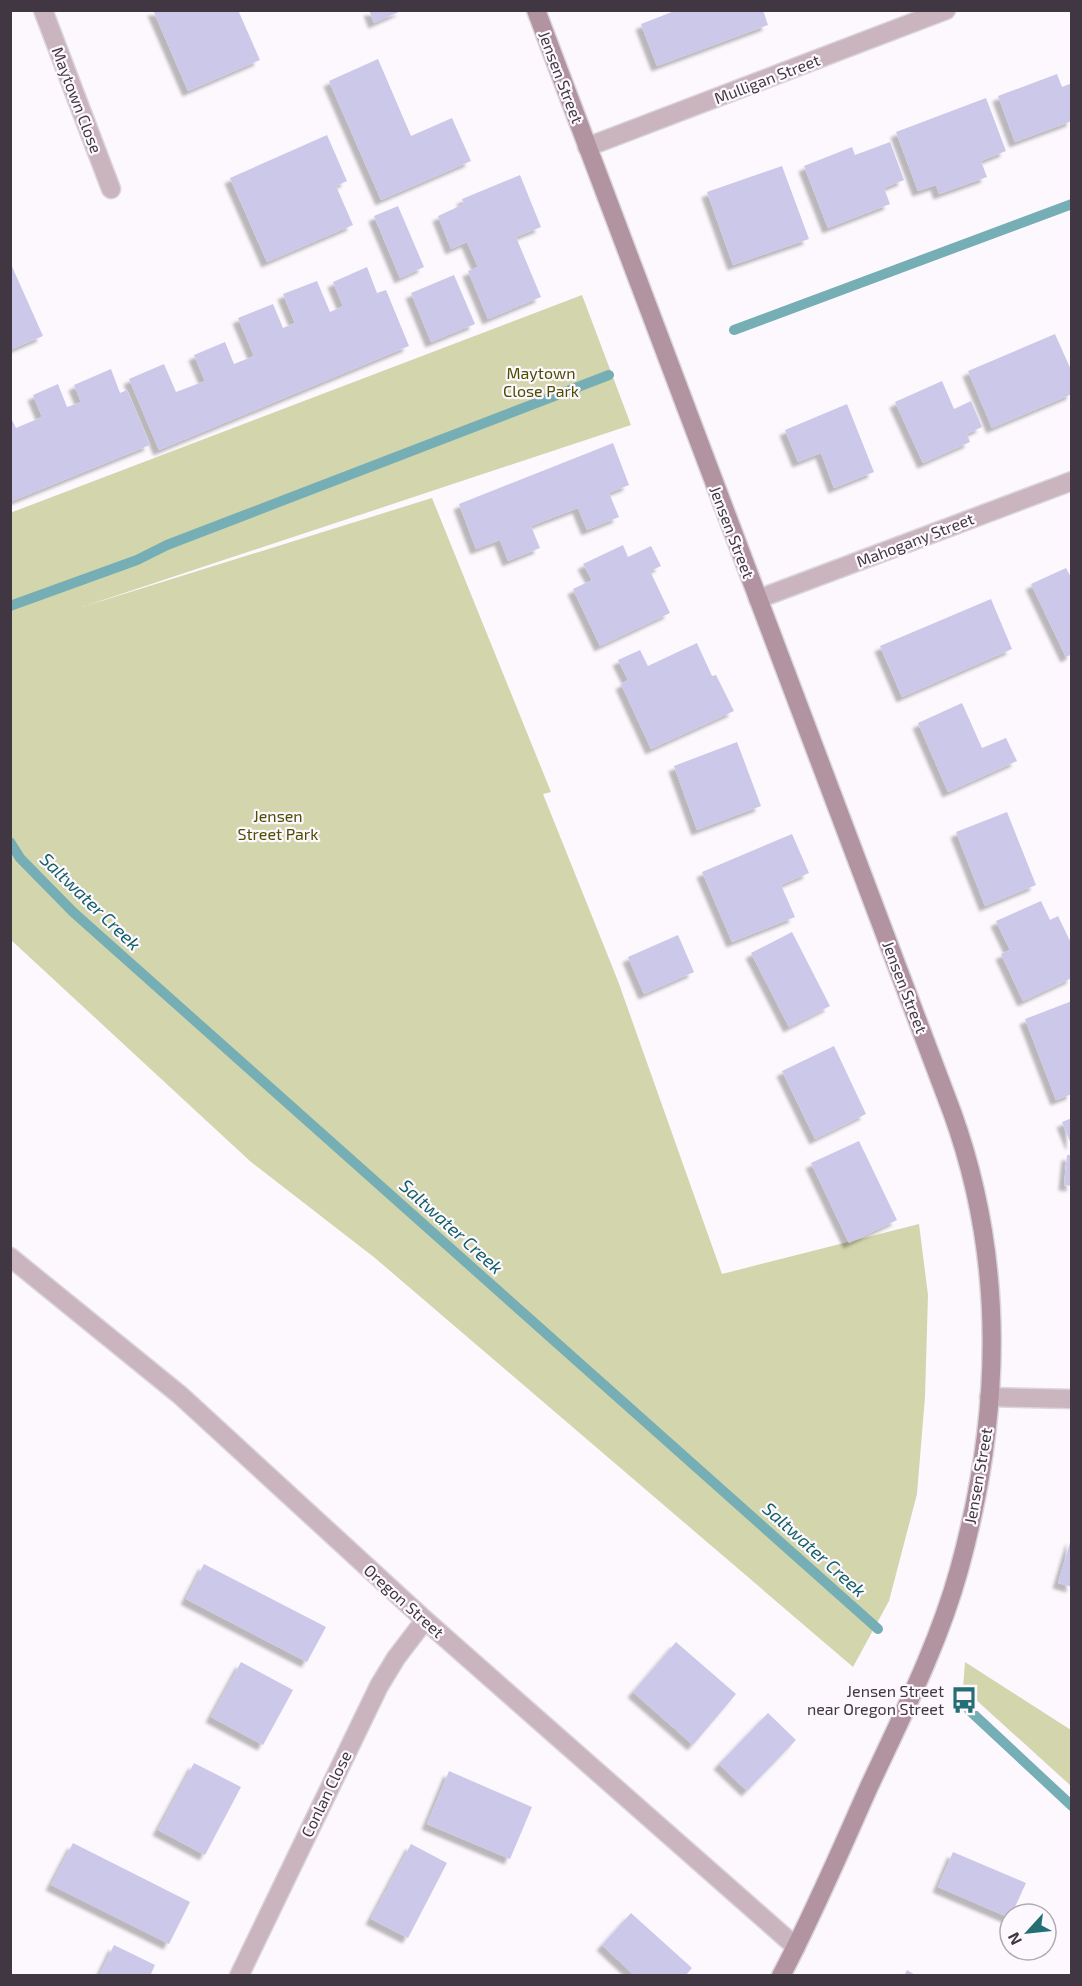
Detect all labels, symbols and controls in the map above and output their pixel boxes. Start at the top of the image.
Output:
street label: Jensen Street [535,28,588,126]
street label: Maytown Close [49,44,106,156]
street label: Mulligan Street [711,50,822,107]
park label: Maytown Close Park [503,363,579,400]
street label: Jensen Street [706,483,759,581]
street label: Mahogany Street [853,508,976,571]
park label: Jensen Street Park [238,806,318,843]
water label: Saltwater Creek [36,848,145,955]
street label: Jensen Street [879,938,932,1036]
water label: Saltwater Creek [396,1174,508,1278]
street label: Jensen Street [960,1426,995,1526]
water label: Saltwater Creek [759,1497,871,1601]
street label: Oregon Street [361,1560,448,1641]
place label: Jensen Street near Oregon Street [807,1681,944,1718]
bus stop icon: Jensen Street near Oregon Street [949,1685,979,1715]
street label: Conlan Close [296,1748,355,1840]
north arrow [998,1902,1058,1962]
text: N [1003,1930,1025,1949]

